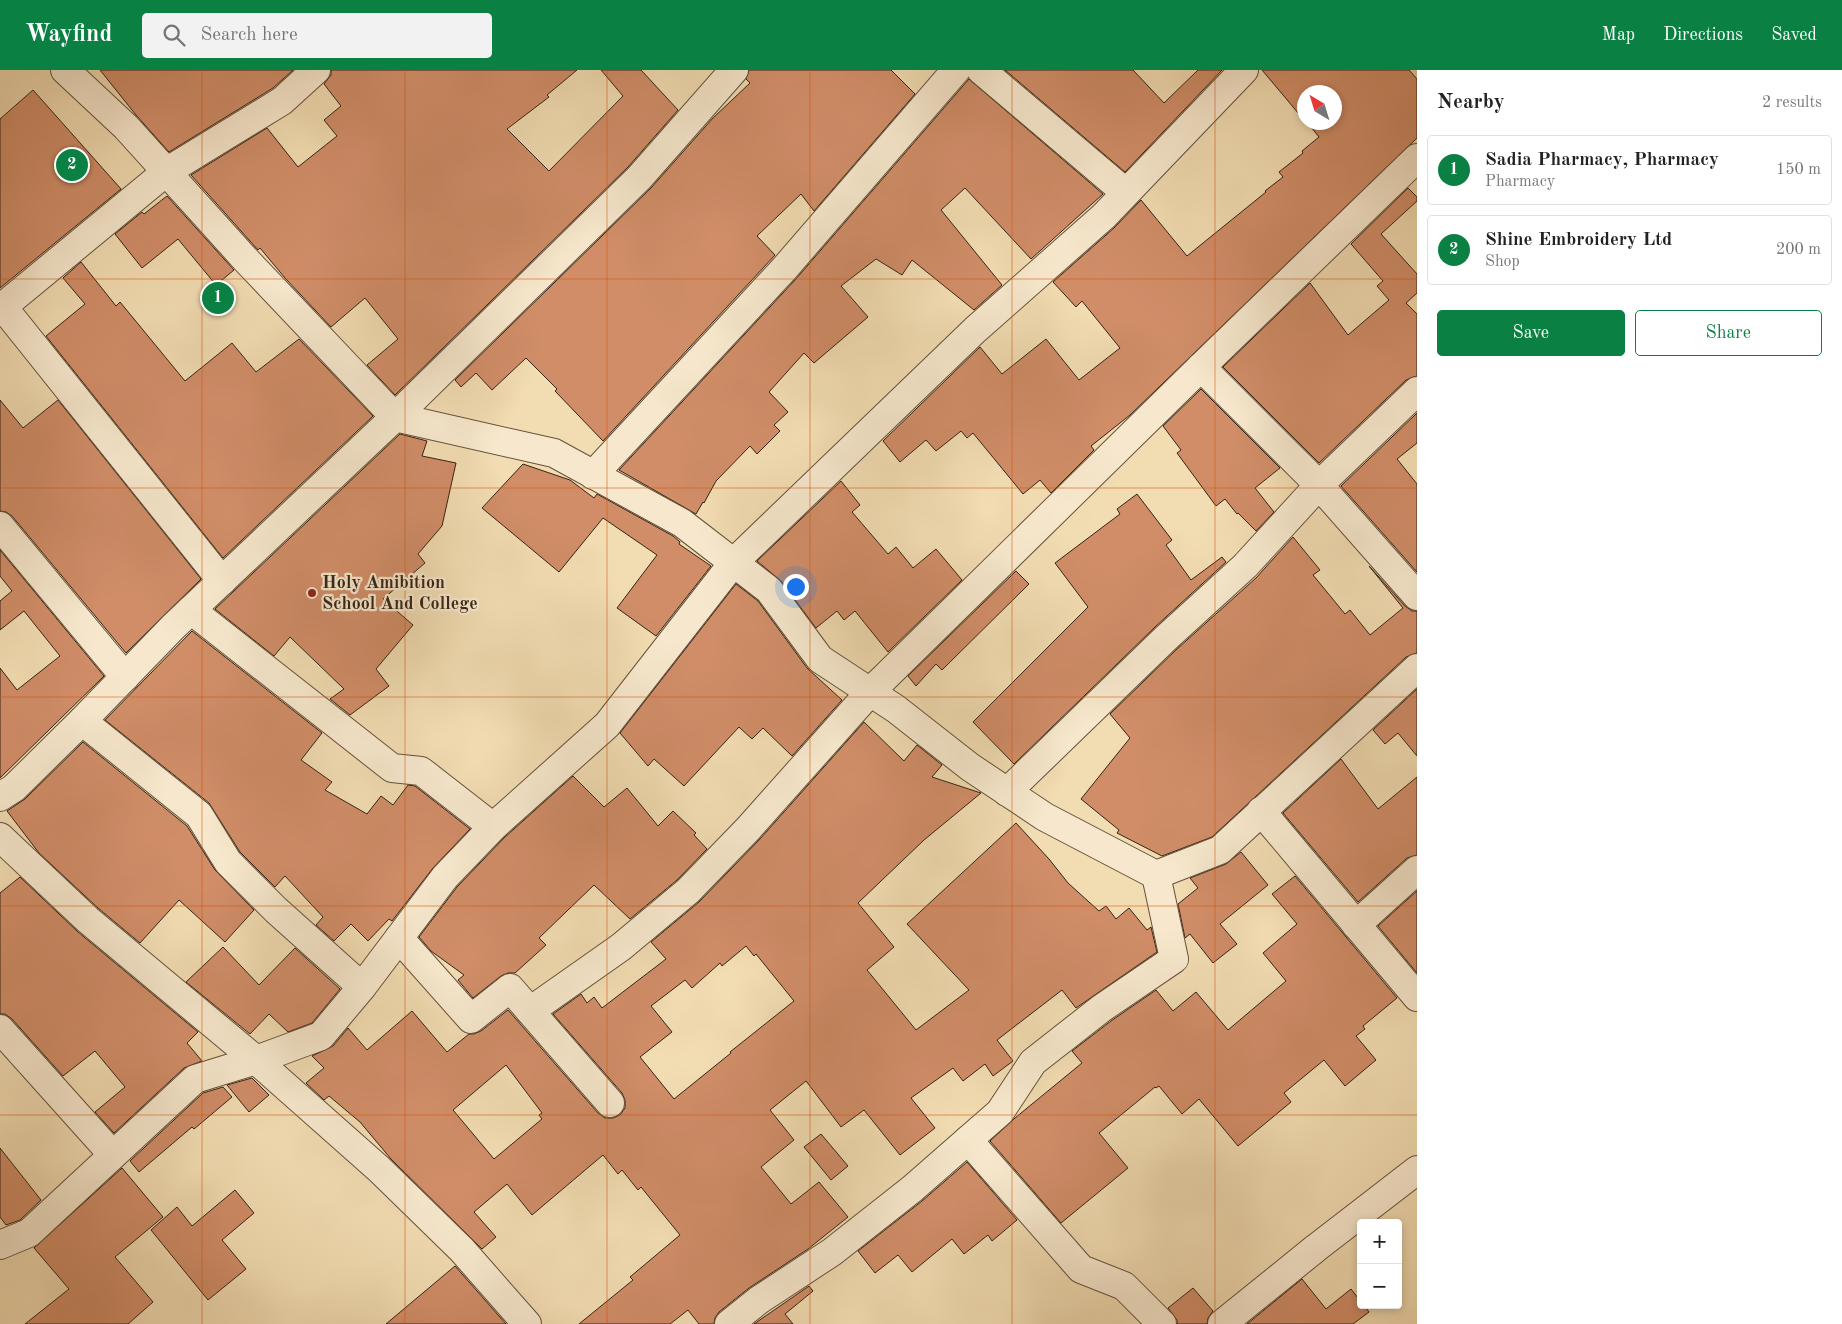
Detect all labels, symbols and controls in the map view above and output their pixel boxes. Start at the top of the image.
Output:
search box [142,13,492,58]
icon: search [160,21,188,49]
text: Wayfind [25,23,112,47]
text: Search here [200,26,298,45]
text: Map [1602,26,1635,44]
text: Directions [1663,26,1743,44]
text: Saved [1771,26,1817,44]
north arrow [1297,85,1342,130]
text: Nearby [1437,92,1505,113]
text: 2 results [1762,95,1822,111]
pin: 2 [56,146,88,184]
text: Sadia Pharmacy, Pharmacy [1485,151,1719,170]
text: 1 [1449,162,1459,178]
text: 150 m [1776,162,1821,178]
text: Pharmacy [1485,174,1555,190]
text: Shine Embroidery Ltd [1485,231,1672,250]
text: 2 [1449,242,1459,258]
text: 200 m [1776,242,1821,258]
text: Shop [1485,254,1520,270]
pin: 1 [202,279,234,317]
button: Save [1437,310,1625,356]
button: Share [1635,310,1822,356]
place label: Holy Amibition School And College [322,574,478,613]
your location [783,574,809,600]
marker: Holy Amibition School And College [306,587,318,599]
map controls [1357,1219,1402,1309]
button: + [1357,1219,1402,1264]
button: − [1357,1264,1402,1309]

